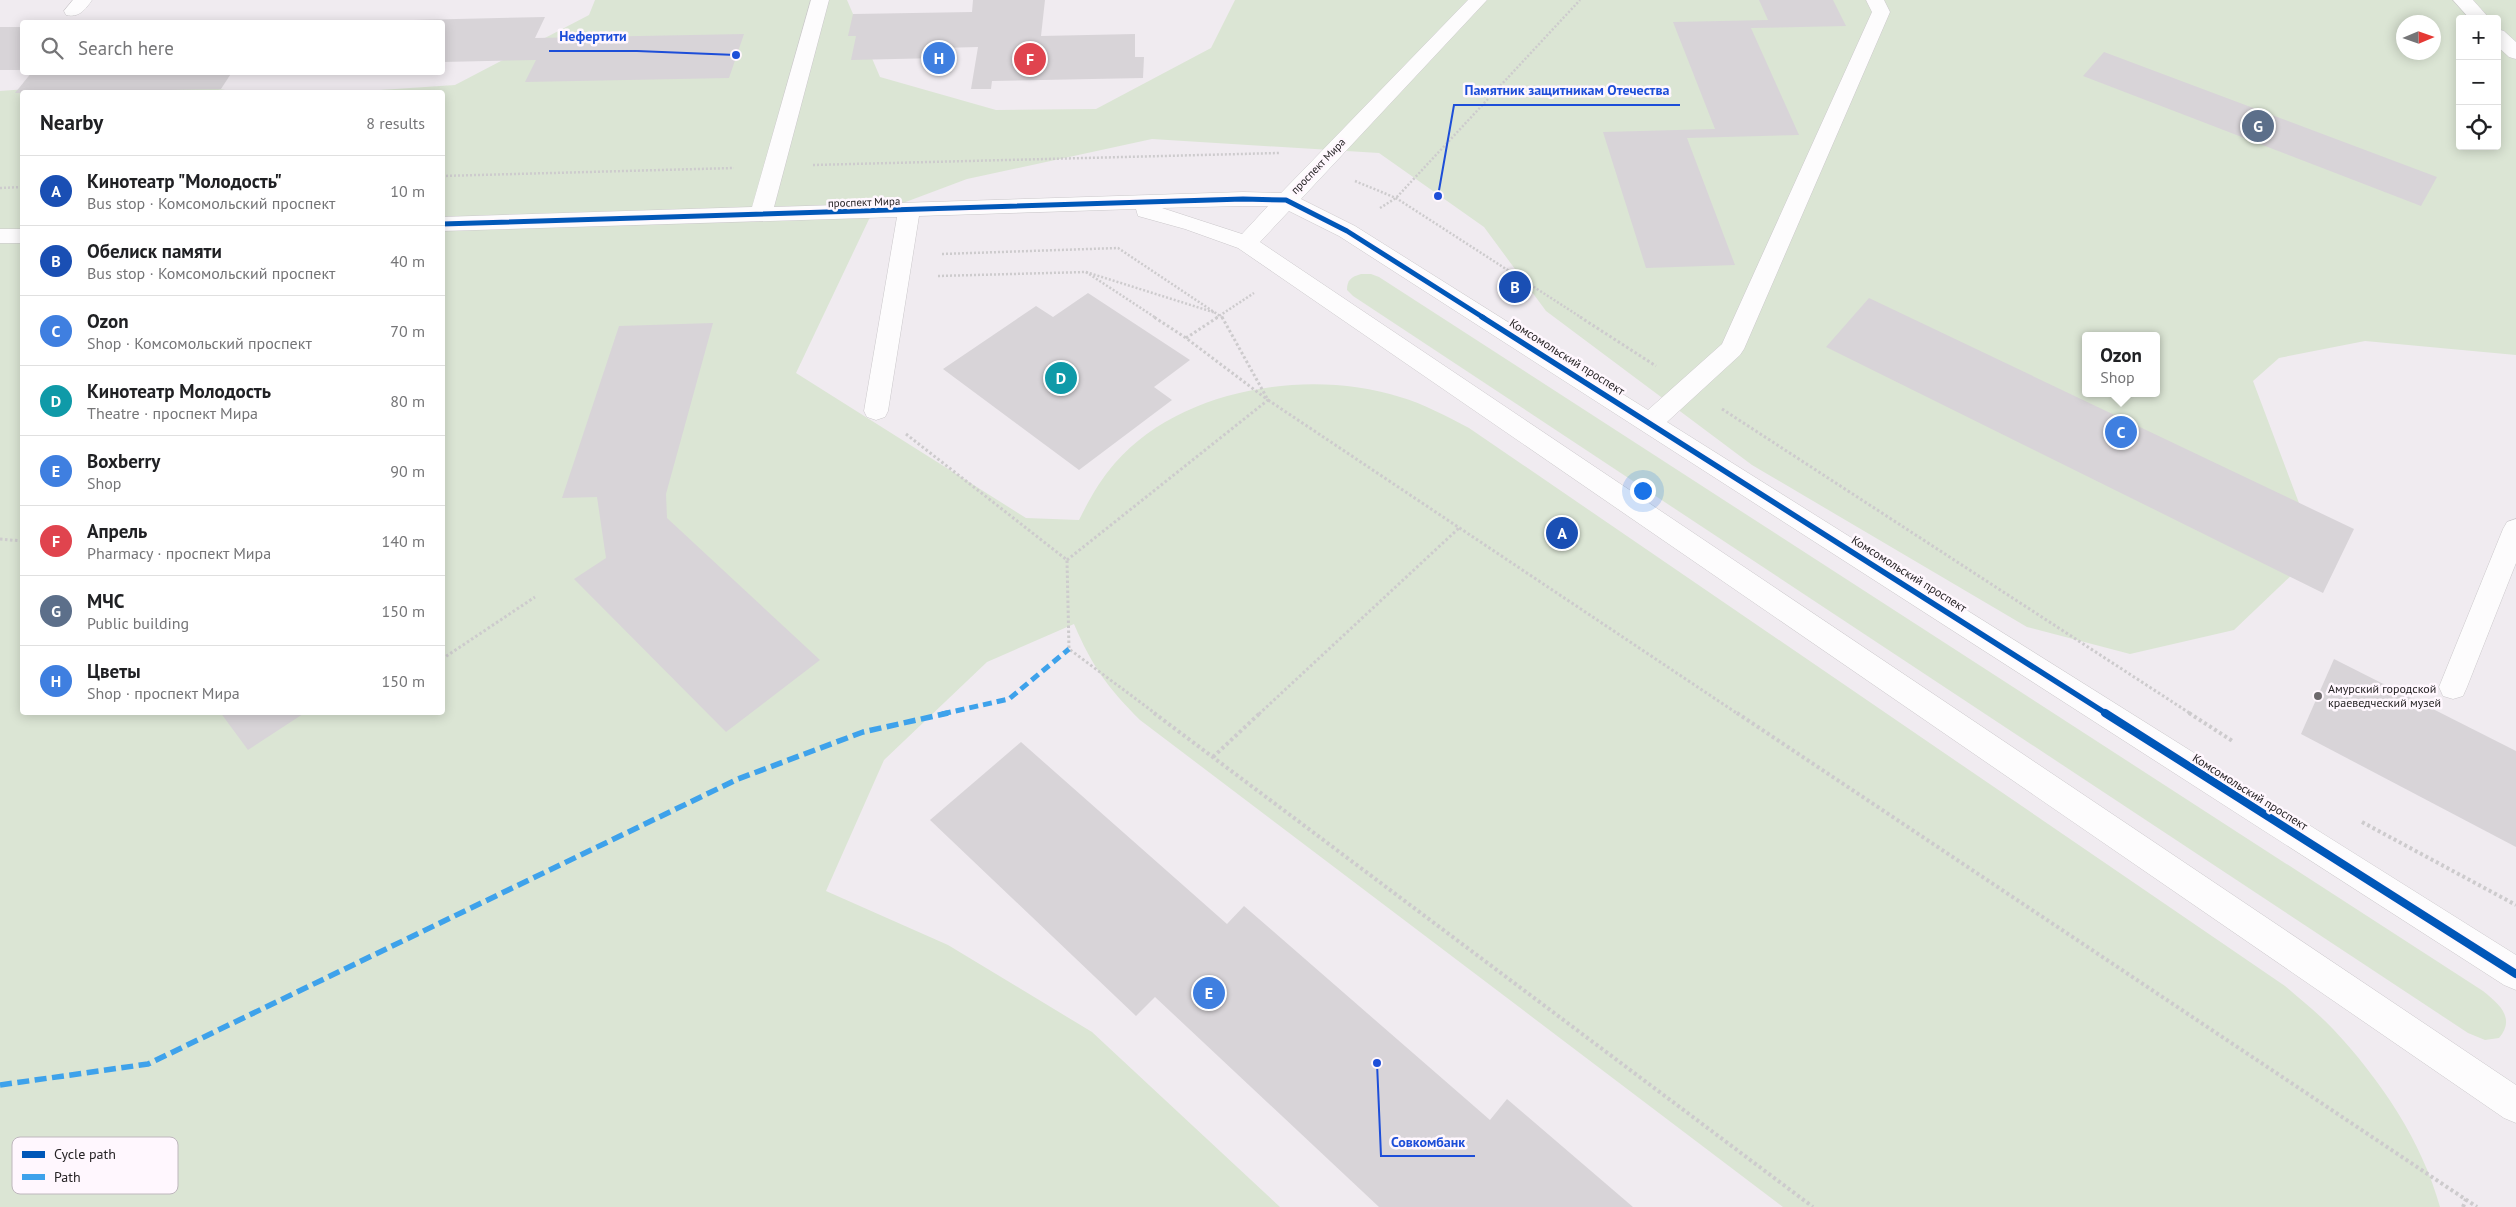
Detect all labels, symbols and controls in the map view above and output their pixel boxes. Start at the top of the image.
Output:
north arrow [2396,15,2441,60]
map controls [2456,15,2501,150]
button: + [2456,15,2501,60]
search box [20,20,445,75]
callout: Нефертити [549,22,637,51]
text: Нефертити [559,27,627,45]
icon: search [38,34,66,62]
text: Search here [78,36,174,60]
pin: H [923,39,955,77]
pin: F [1014,40,1046,78]
button: − [2456,60,2501,105]
callout: Памятник защитникам Отечества [1454,76,1680,105]
text: Памятник защитникам Отечества [1464,81,1670,99]
button: locate [2456,105,2501,150]
pin: G [2242,107,2274,145]
text: Nearby [40,109,103,136]
text: 8 results [366,113,425,133]
street label: проспект Мира [1288,135,1348,197]
text: Кинотеатр "Молодость" [87,169,282,193]
text: A [51,181,61,201]
text: 10 m [390,181,425,201]
text: Bus stop · Комсомольский проспект [87,193,335,213]
street label: проспект Мира [828,194,900,210]
text: Обелиск памяти [87,239,222,263]
text: B [51,251,61,271]
text: 40 m [390,251,425,271]
text: Bus stop · Комсомольский проспект [87,263,335,283]
pin: B [1499,268,1531,306]
text: Ozon [87,309,129,333]
street label: Комсомольский проспект [1507,315,1628,398]
text: C [52,321,60,341]
text: 70 m [390,321,425,341]
popup [2082,332,2160,397]
text: Shop · Комсомольский проспект [87,333,312,353]
text: Ozon [2100,343,2142,367]
pin: D [1045,359,1077,397]
text: Shop [2100,367,2135,387]
text: Кинотеатр Молодость [87,379,271,403]
text: D [51,391,61,411]
text: 80 m [390,391,425,411]
text: Theatre · проспект Мира [87,403,258,423]
pin: C [2105,413,2137,451]
text: Boxberry [87,449,160,473]
text: E [52,461,60,481]
text: 90 m [390,461,425,481]
text: Shop [87,473,121,493]
your location [1630,478,1656,504]
pin: A [1546,514,1578,552]
text: Апрель [87,519,147,543]
text: F [52,531,60,551]
text: 140 m [382,531,425,551]
street label: Комсомольский проспект [1849,532,1970,615]
text: Pharmacy · проспект Мира [87,543,271,563]
text: МЧС [87,589,124,613]
text: G [51,601,61,621]
text: 150 m [382,601,425,621]
text: Public building [87,613,189,633]
text: Цветы [87,659,141,683]
text: H [51,671,61,691]
text: 150 m [382,671,425,691]
place label: Амурский городской краеведческий музей [2328,681,2441,710]
text: Shop · проспект Мира [87,683,240,703]
marker: Амурский городской краеведческий музей [2312,690,2324,702]
street label: Комсомольский проспект [2190,750,2311,833]
pin: E [1193,974,1225,1012]
callout: Совкомбанк [1381,1127,1475,1156]
text: Совкомбанк [1391,1133,1465,1151]
legend [12,1137,178,1194]
text: Cycle path [54,1145,116,1163]
text: Path [54,1168,81,1186]

